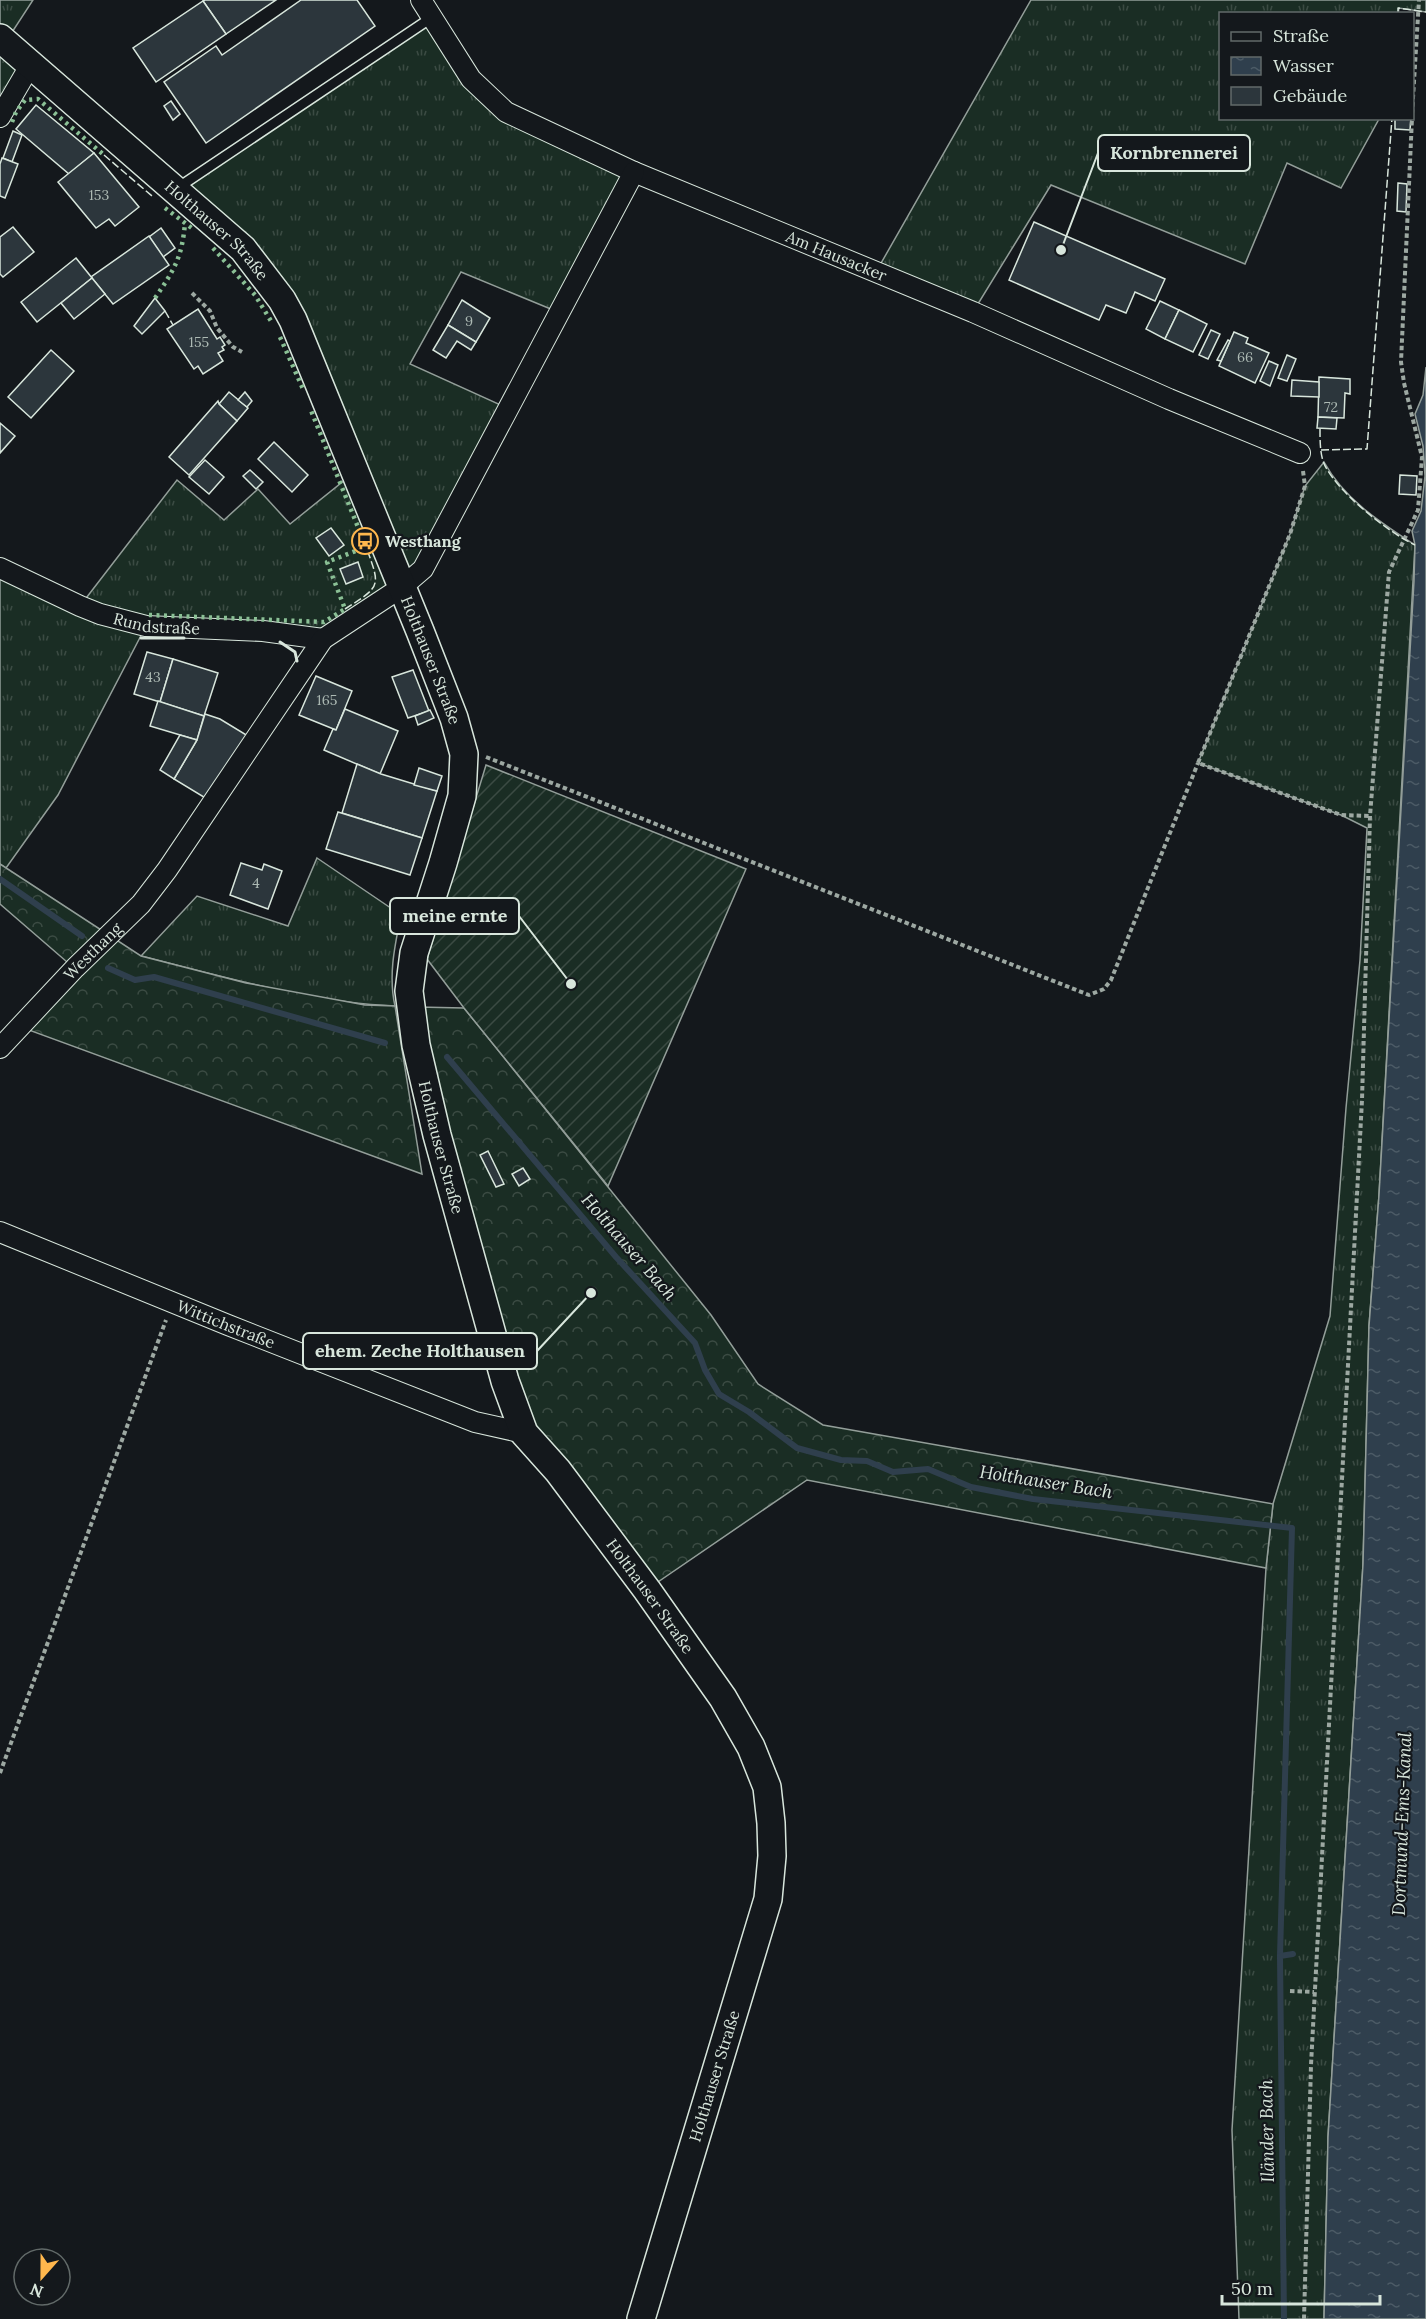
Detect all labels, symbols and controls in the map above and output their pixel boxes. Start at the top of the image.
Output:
legend [1219,12,1414,120]
text: Straße [1273,24,1329,47]
text: Wasser [1273,54,1334,77]
text: Gebäude [1273,84,1348,107]
callout: Kornbrennerei [1098,135,1250,171]
text: Kornbrennerei [1110,141,1238,164]
street label: Holthauser Straße [161,176,273,284]
house number: 153 [89,186,109,204]
street label: Am Hausacker [782,226,890,285]
house number: 9 [465,312,473,330]
house number: 155 [189,333,209,351]
house number: 66 [1237,348,1253,366]
house number: 72 [1324,398,1338,416]
bus stop icon: Westhang [350,526,380,556]
place label: Westhang [385,531,462,551]
street label: Holthauser Straße [397,593,465,727]
street label: Rundstraße [111,608,201,638]
house number: 43 [145,668,161,686]
house number: 165 [317,691,337,709]
house number: 4 [252,874,260,892]
callout: meine ernte [390,898,519,934]
text: meine ernte [403,904,508,927]
street label: Westhang [59,917,127,984]
street label: Holthauser Straße [415,1079,468,1216]
water label: Holthauser Bach [577,1188,683,1305]
street label: Wittichstraße [174,1295,278,1353]
callout: ehem. Zeche Holthausen [303,1333,537,1369]
text: ehem. Zeche Holthausen [315,1339,526,1362]
water label: Holthauser Bach [978,1460,1115,1503]
street label: Holthauser Straße [602,1535,699,1657]
water label: Dortmund-Ems-Kanal [1387,1732,1416,1916]
street label: Holthauser Straße [684,2008,744,2144]
water label: Iländer Bach [1254,2078,1279,2183]
north arrow [12,2247,72,2307]
scale bar [1222,2268,1380,2306]
text: 50 m [1231,2277,1273,2300]
text: N [27,2279,46,2303]

